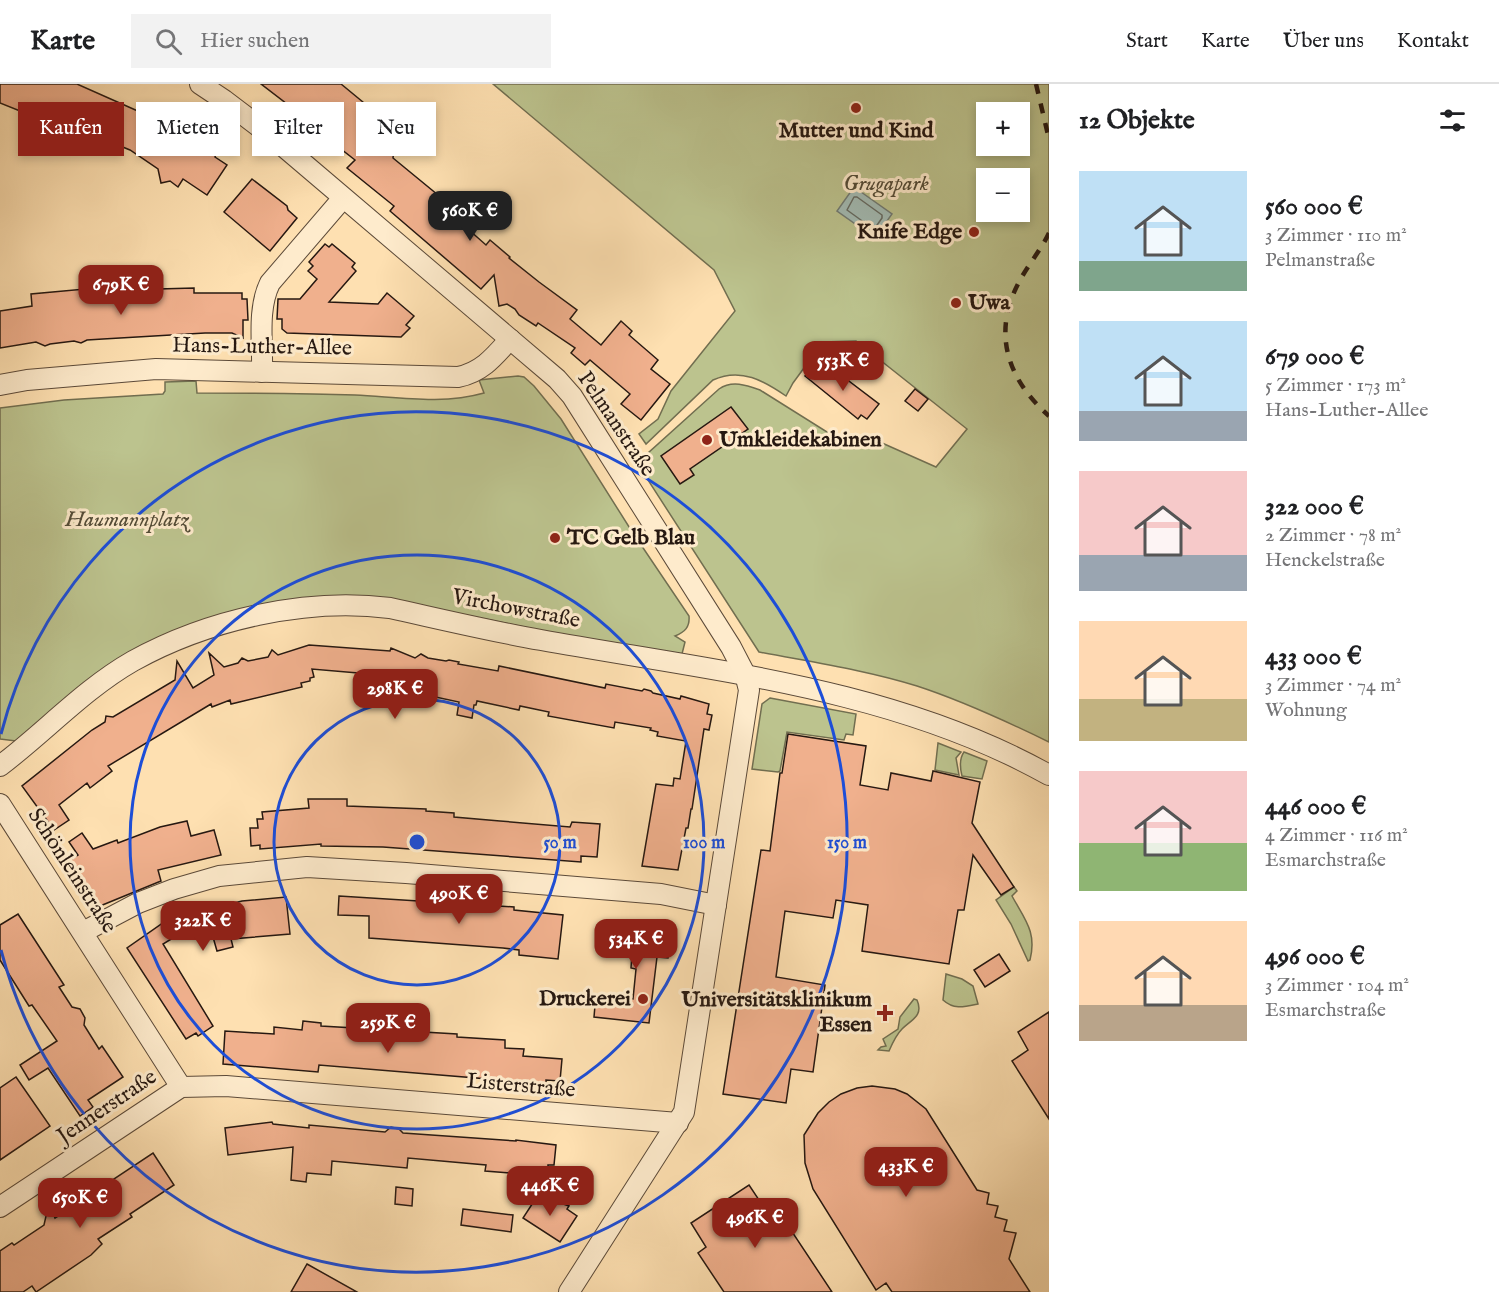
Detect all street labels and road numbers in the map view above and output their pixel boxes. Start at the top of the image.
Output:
street label: Hans-Luther-Allee [172,331,352,363]
street label: Pelmanstraße [571,366,661,482]
street label: Virchowstraße [449,583,582,635]
street label: Schönleinstraße [21,803,123,939]
street label: Jennerstraße [49,1063,162,1152]
street label: Listerstraße [465,1067,577,1105]

